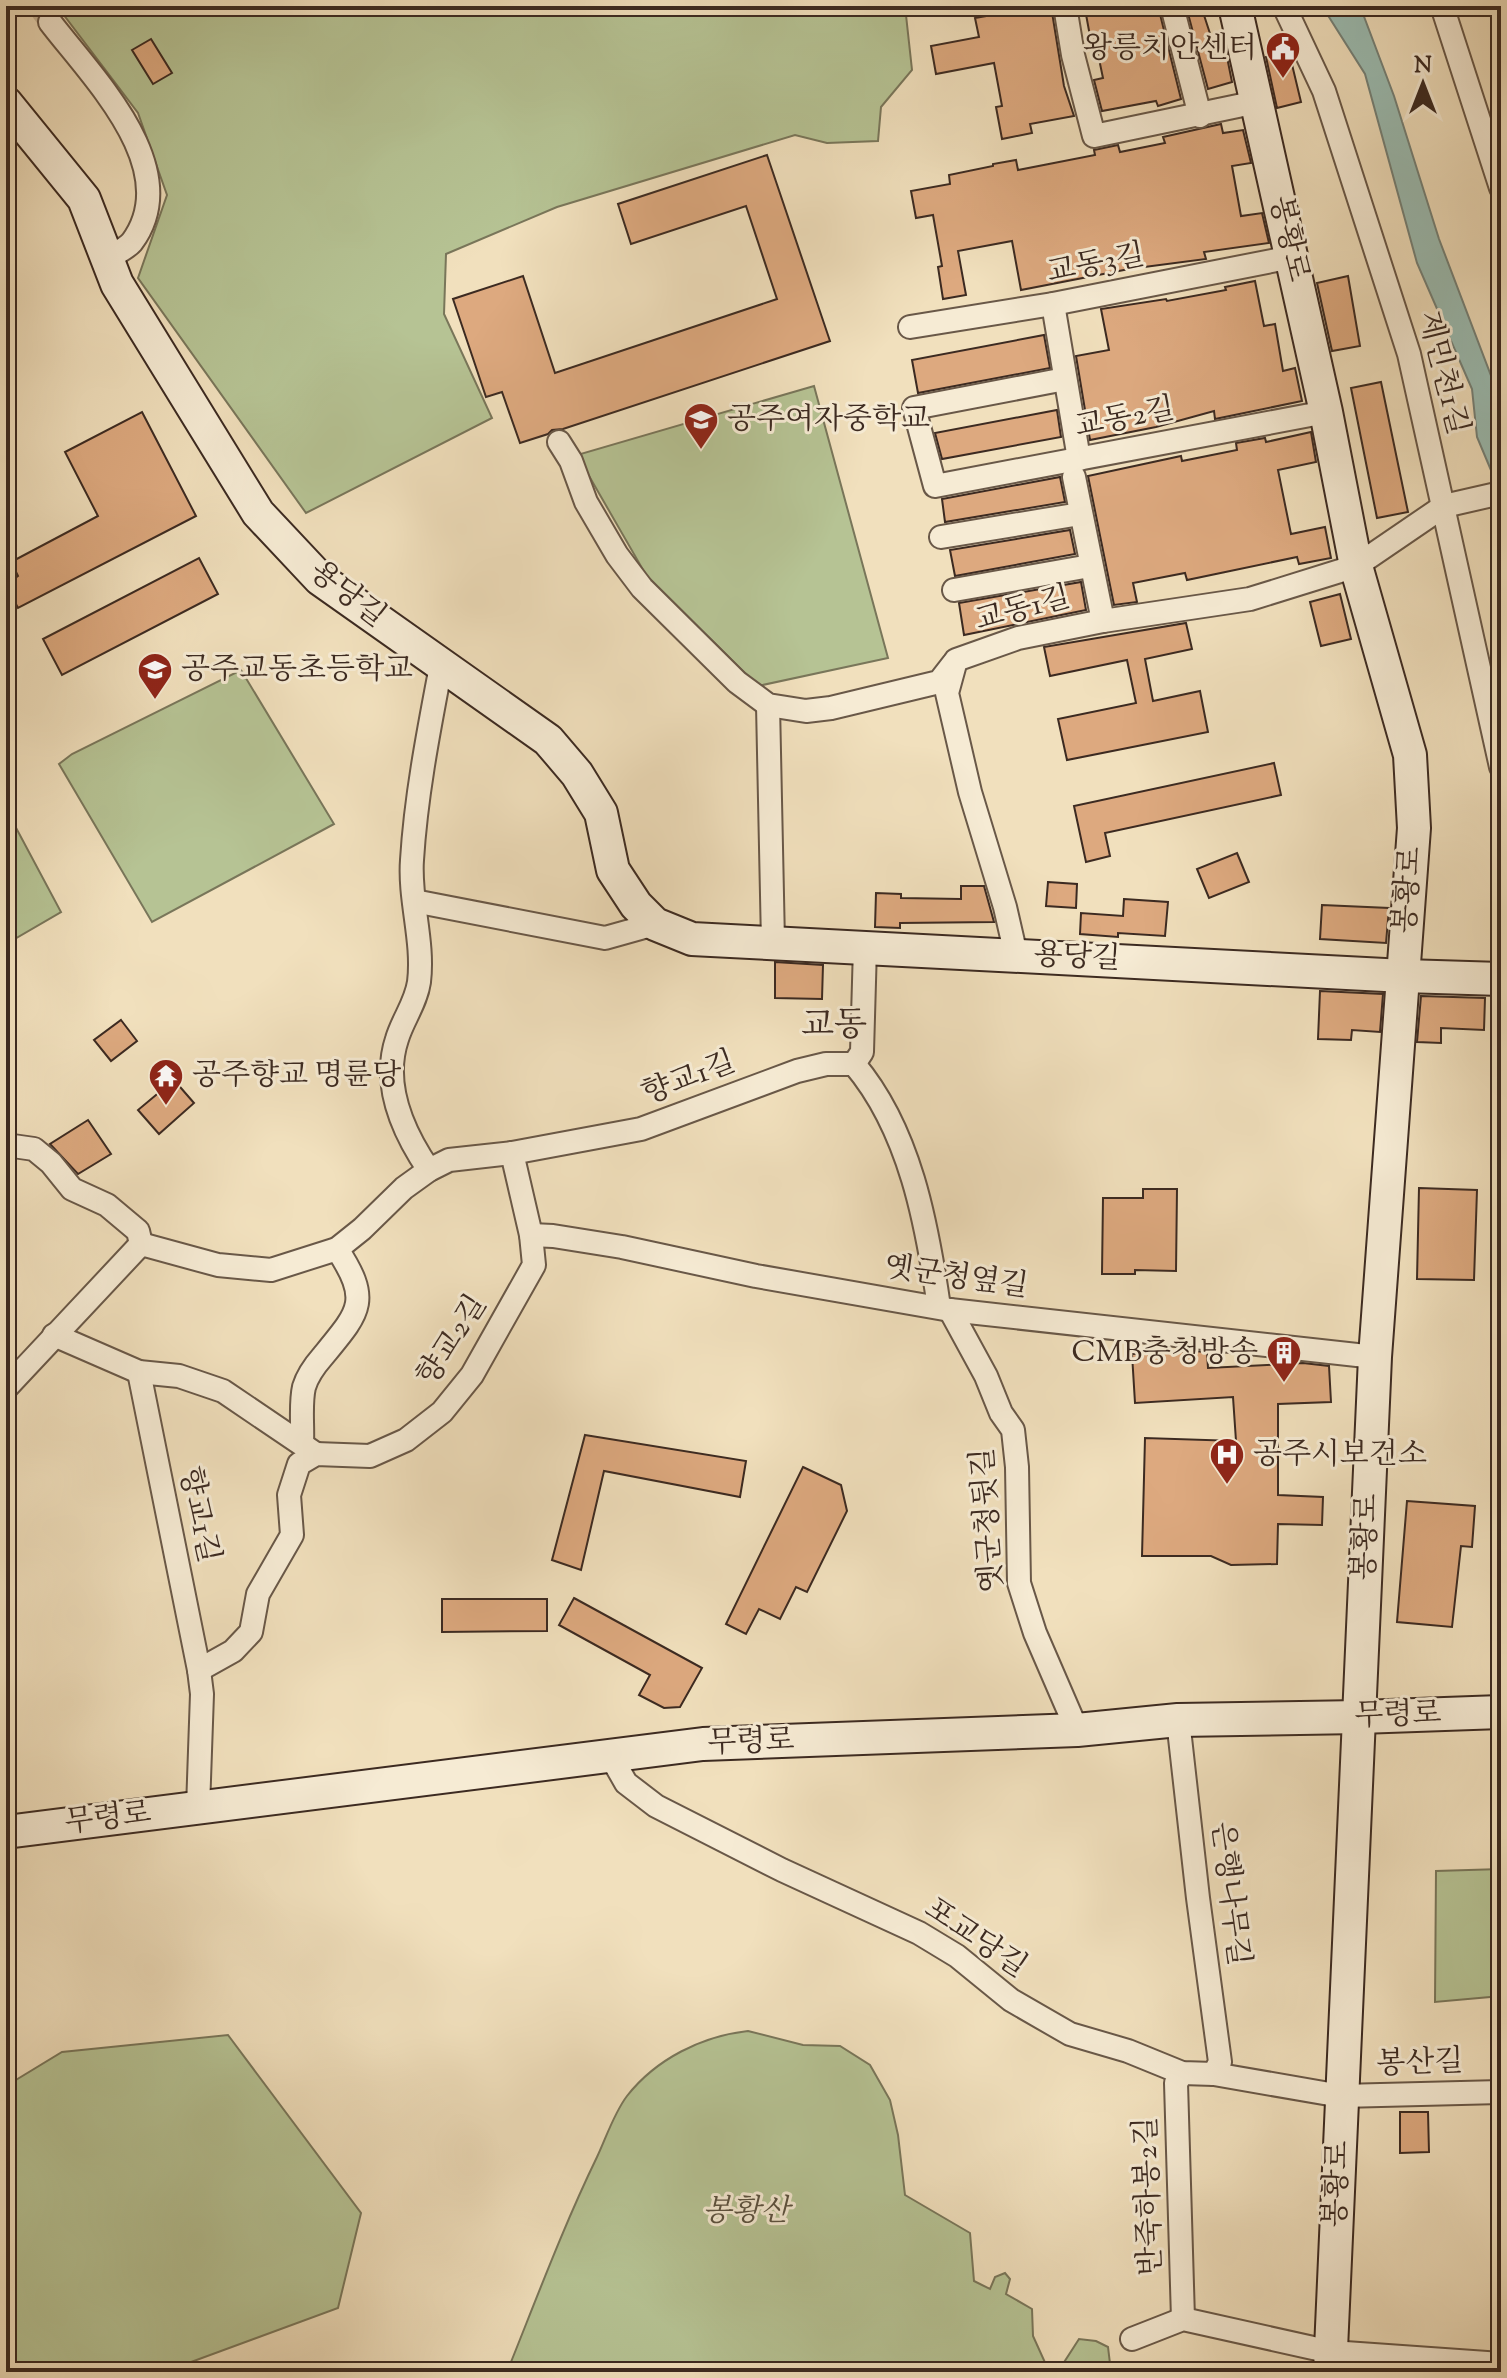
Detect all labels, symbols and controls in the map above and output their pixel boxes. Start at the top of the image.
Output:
place label: 왕릉치안센터 [1083,28,1257,71]
public building icon: 왕릉치안센터 [1264,30,1302,80]
north arrow [1383,44,1463,124]
text: N [1414,51,1432,83]
street label: 봉황로 [1257,192,1319,286]
street label: 교동3길 [1043,234,1149,296]
street label: 제민천1길 [1406,307,1478,439]
street label: 교동2길 [1071,388,1179,450]
place label: 공주여자중학교 [727,399,930,442]
school or university icon: 공주여자중학교 [682,401,720,451]
street label: 용당길 [300,551,394,639]
street label: 교동1길 [971,577,1075,643]
place label: 공주교동초등학교 [181,649,413,692]
school or university icon: 공주교동초등학교 [136,651,174,701]
street label: 봉황로 [1385,845,1433,935]
street label: 용당길 [1032,934,1122,982]
district label: 교동 [801,1002,867,1051]
street label: 향교1길 [636,1042,742,1116]
place label: 공주향교 명륜당 [192,1055,401,1098]
temple icon: 공주향교 명륜당 [147,1057,185,1107]
street label: 옛군청옆길 [881,1247,1031,1309]
street label: 향교2길 [407,1287,499,1395]
place label: CMB충청방송 [1071,1332,1258,1375]
building icon: CMB충청방송 [1265,1334,1303,1384]
place label: 공주시보건소 [1253,1434,1427,1477]
hospital icon: 공주시보건소 [1208,1436,1246,1486]
street label: 옛군청뒷길 [962,1446,1016,1594]
street label: 향교1길 [167,1463,229,1567]
street label: 봉황로 [1344,1493,1390,1581]
street label: 무령로 [1354,1693,1442,1739]
street label: 무령로 [707,1720,795,1766]
street label: 무령로 [62,1792,154,1846]
street label: 은행나무길 [1199,1819,1259,1969]
street label: 포교당길 [915,1889,1035,1989]
street label: 봉산길 [1376,2041,1464,2087]
street label: 반죽하봉2길 [1126,2116,1174,2276]
street label: 봉황로 [1315,2140,1361,2228]
park label: 봉황산 [703,2191,793,2234]

